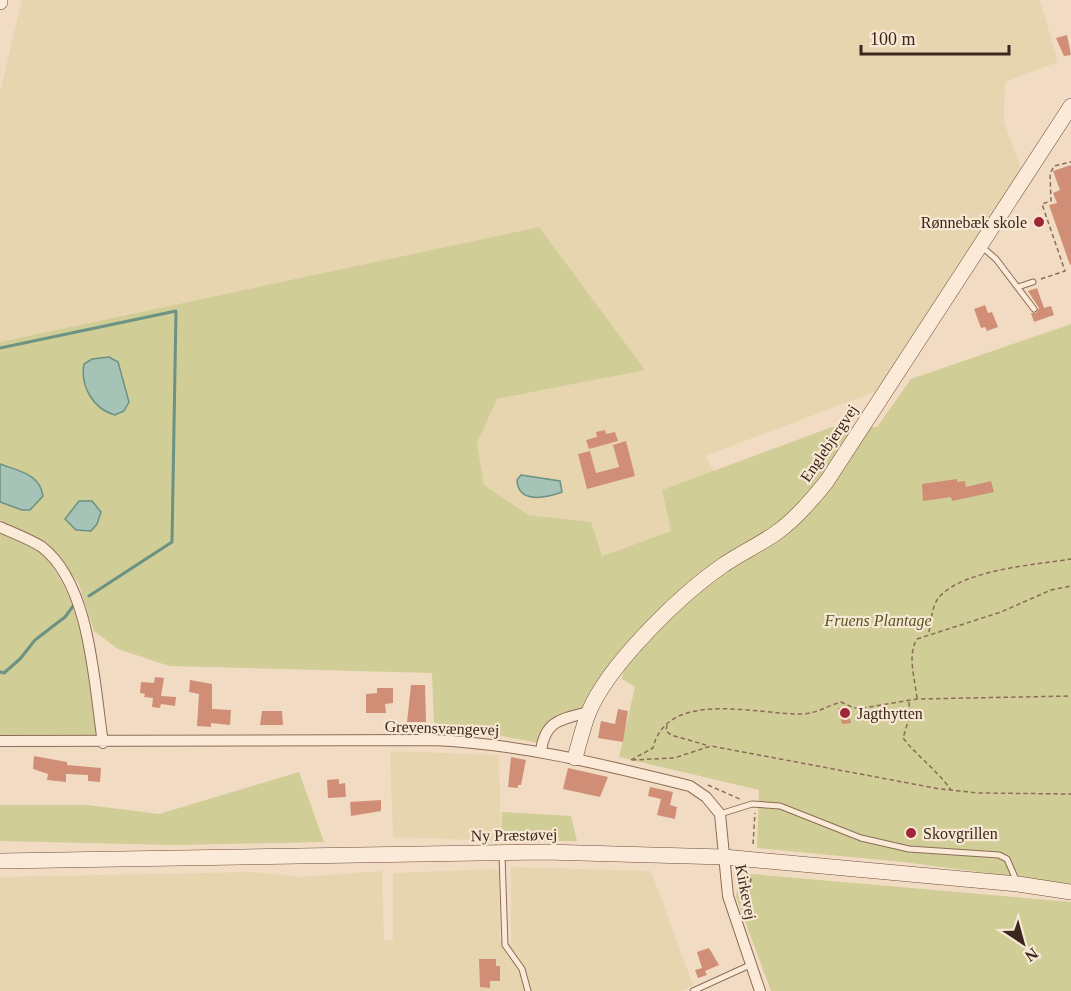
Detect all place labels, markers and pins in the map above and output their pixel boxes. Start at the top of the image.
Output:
place label: Rønnebæk skole [921,214,1027,231]
marker: Rønnebæk skole [1032,215,1046,229]
place label: Jagthytten [857,705,923,723]
marker: Jagthytten [838,706,852,720]
place label: Skovgrillen [923,825,998,843]
marker: Skovgrillen [904,826,918,840]

